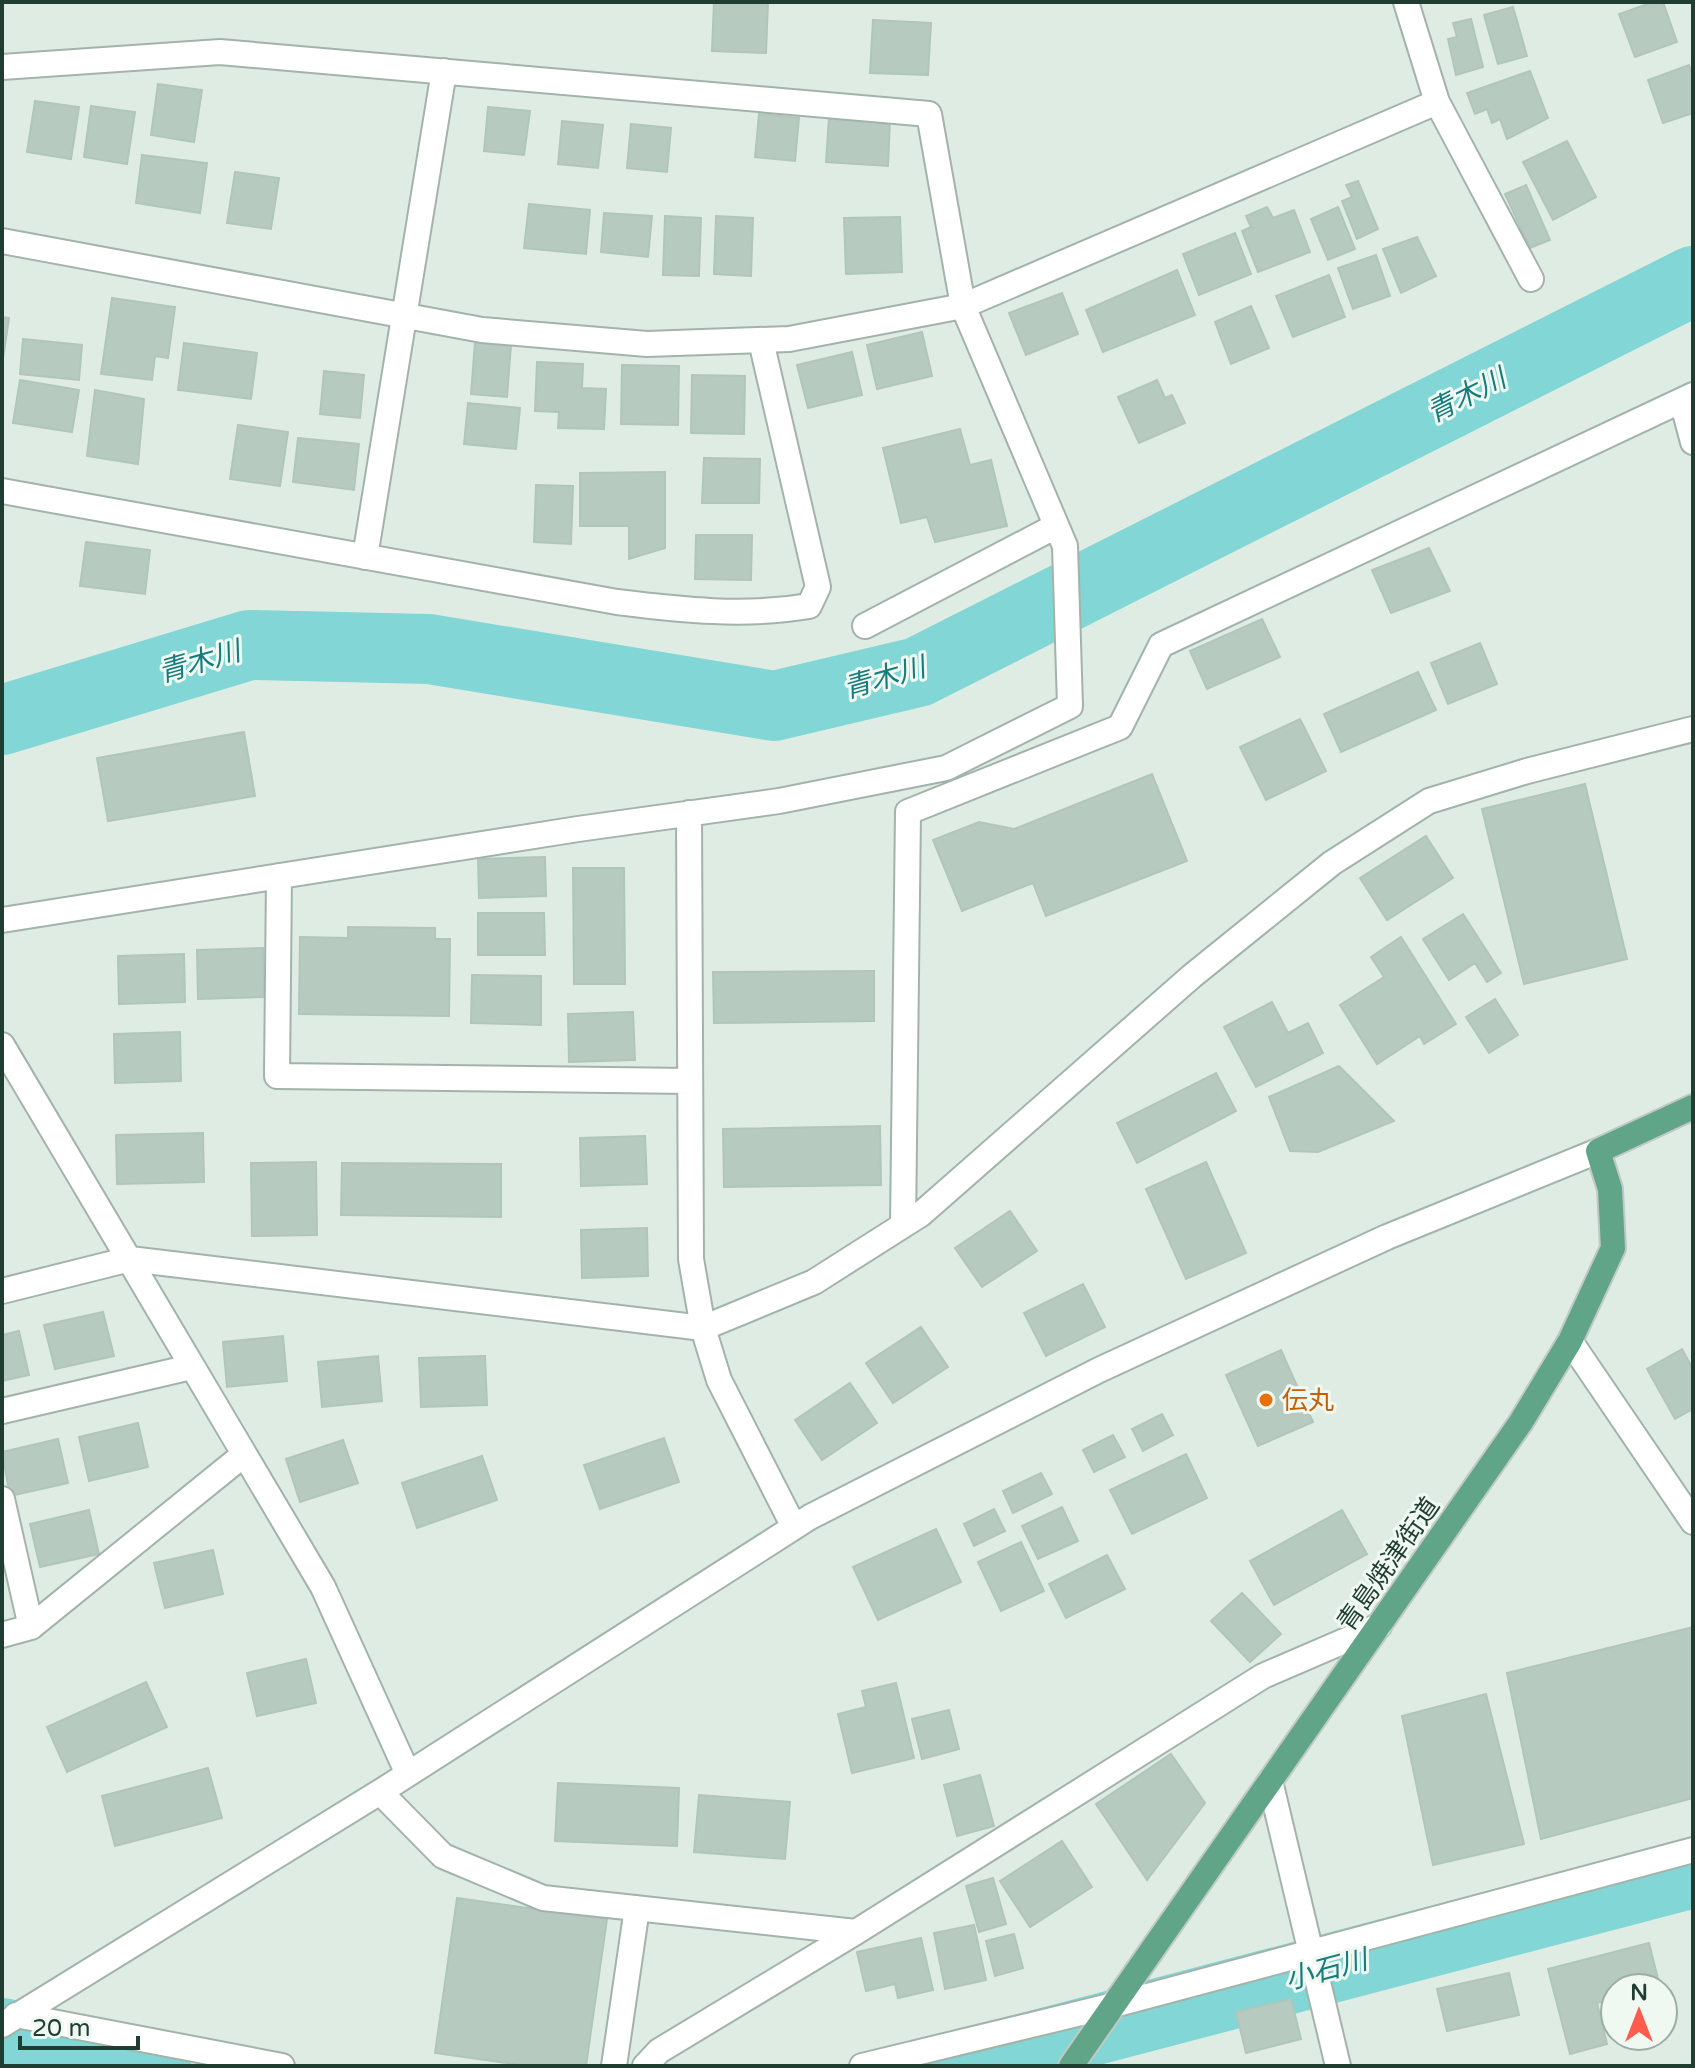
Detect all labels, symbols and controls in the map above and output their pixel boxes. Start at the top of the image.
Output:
water label: 青木川 [1421,360,1514,430]
water label: 青木川 [154,633,247,690]
water label: 青木川 [839,649,932,706]
place label: 伝丸 [1282,1385,1334,1416]
marker: 伝丸 [1257,1391,1275,1409]
street label: 青島焼津街道 [1331,1491,1446,1637]
water label: 小石川 [1281,1942,1374,1997]
north arrow [1599,1972,1679,2052]
text: N [1630,1980,1648,2006]
scale bar [20,2000,138,2050]
text: 20 m [32,2014,90,2043]

